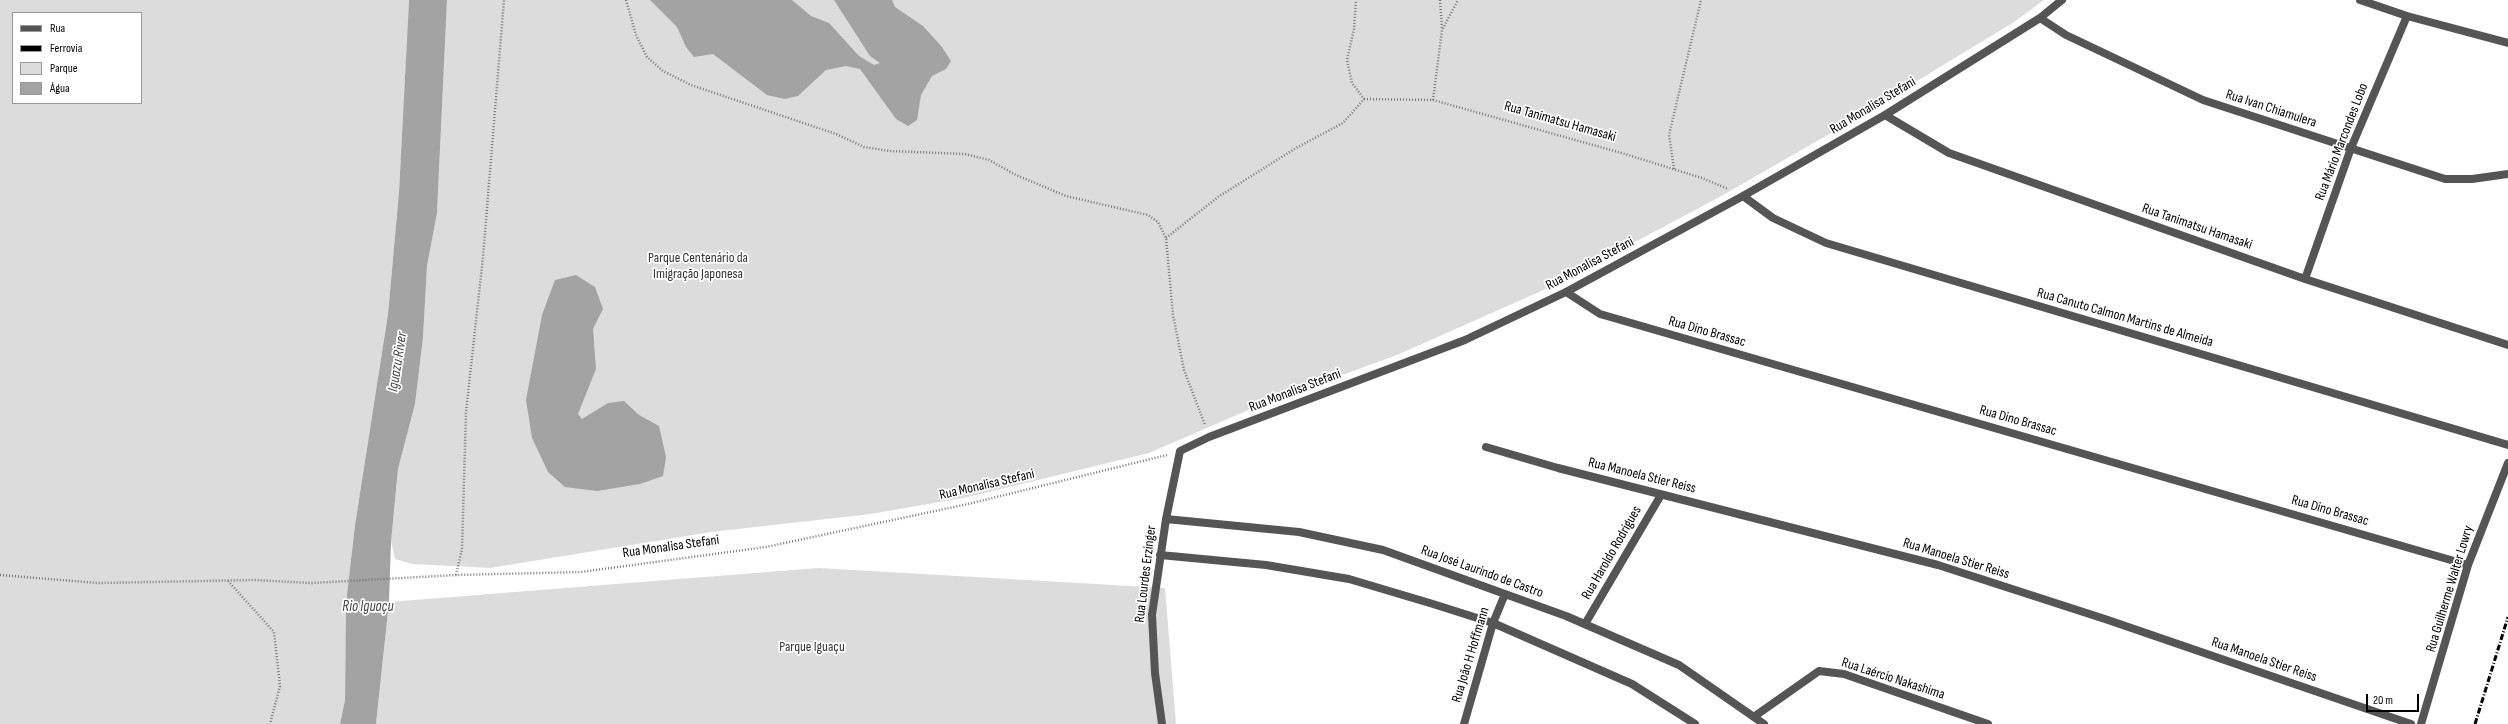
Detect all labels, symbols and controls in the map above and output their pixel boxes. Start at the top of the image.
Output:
legend [12,12,142,104]
text: Rua [50,21,65,36]
text: Ferrovia [50,41,82,56]
text: Parque [50,61,78,76]
street label: Rua Monalisa Stefani [1827,74,1919,138]
text: Água [50,81,70,96]
street label: Rua Mário Marcondes Lobo [2312,81,2372,203]
street label: Rua Ivan Chiamulera [2223,86,2319,132]
street label: Rua Tanimatsu Hamasaki [1502,98,1618,146]
street label: Rua Tanimatsu Hamasaki [2140,200,2254,254]
street label: Rua Monalisa Stefani [1543,234,1637,294]
park label: Parque Centenário da Imigração Japonesa [648,250,748,282]
street label: Rua Canuto Calmon Martins de Almeida [2035,285,2215,351]
street label: Rua Dino Brassac [1666,313,1748,351]
water label: Iguazu River [384,331,412,393]
street label: Rua Monalisa Stefani [1247,366,1343,416]
street label: Rua Dino Brassac [1977,402,2059,440]
street label: Rua Manoela Stier Reiss [1586,454,1698,498]
street label: Rua Monalisa Stefani [938,466,1036,504]
street label: Rua Dino Brassac [2289,492,2371,530]
street label: Rua Haroldo Rodrigues [1578,503,1646,603]
street label: Rua Lourdes Erzinger [1132,524,1160,624]
street label: Rua Guilherme Walter Lowry [2423,524,2477,654]
street label: Rua Monalisa Stefani [622,532,720,562]
street label: Rua Manoela Stier Reiss [1901,535,2011,583]
street label: Rua José Laurindo de Castro [1419,542,1545,602]
water label: Rio Iguaçu [342,598,394,616]
street label: Rua João H Hoffmann [1449,605,1493,705]
street label: Rua Manoela Stier Reiss [2209,634,2319,686]
park label: Parque Iguaçu [779,639,845,655]
street label: Rua Laércio Nakashima [1839,654,1947,704]
scale bar [2368,686,2421,712]
text: 20 m [2373,693,2393,708]

